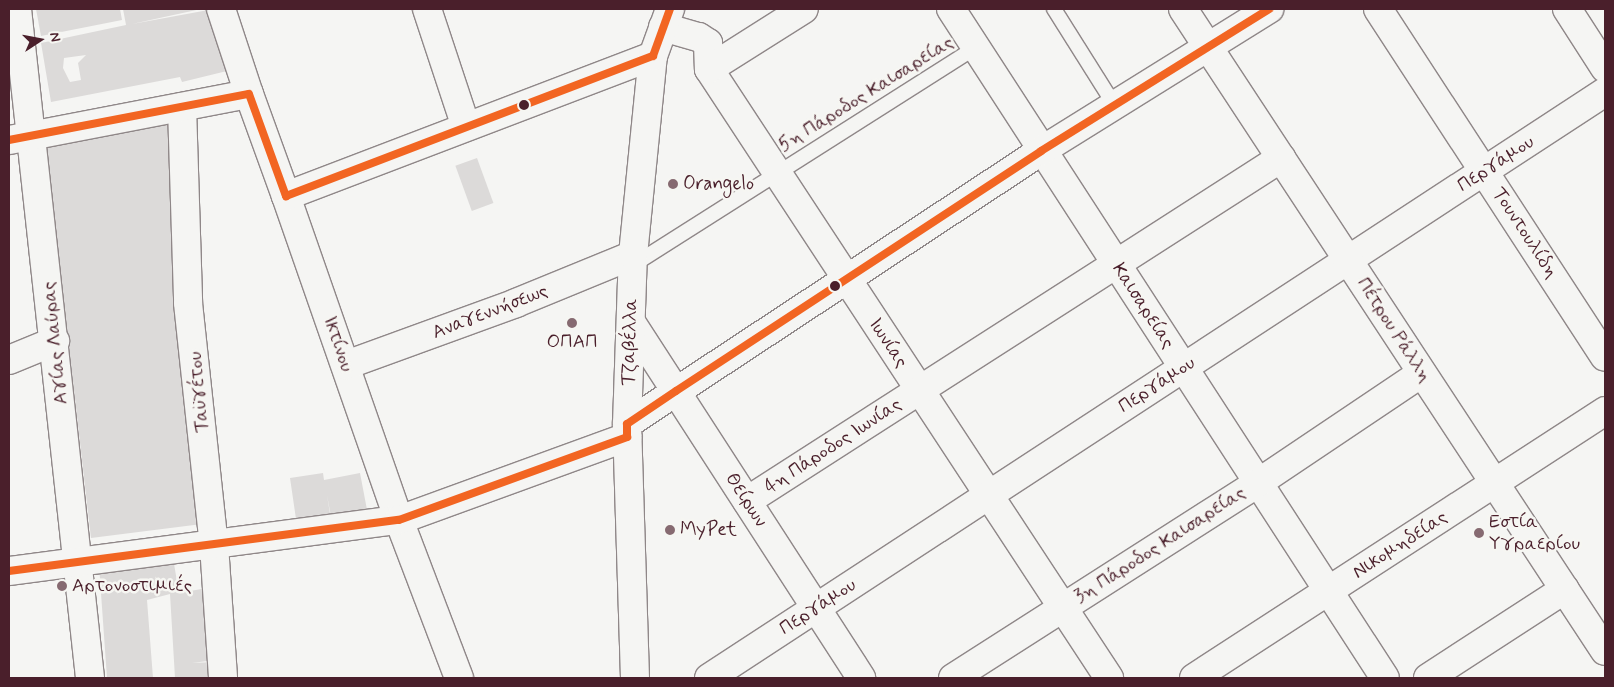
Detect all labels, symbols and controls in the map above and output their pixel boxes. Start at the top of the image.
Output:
north arrow [15,15,65,65]
text: N [45,31,64,43]
street label: 5η Πάροδος Καισαρείας [774,31,958,157]
unlabelled marker [519,100,529,110]
street label: Περγάμου [1453,131,1539,197]
place label: Orangelo [683,173,754,195]
marker: Orangelo [667,178,679,190]
street label: Τουντουλίδη [1487,183,1563,283]
street label: Καισαρείας [1107,259,1179,353]
street label: Πέτρου Ράλλη [1352,273,1436,387]
street label: Αγίας Λαύρας [37,280,73,406]
street label: Αναγεννήσεως [429,280,551,344]
unlabelled marker [830,281,840,291]
street label: Τζαβέλλα [617,298,643,386]
street label: Ικτίνου [318,313,358,375]
street label: Ιωνίας [863,314,913,372]
marker: ΟΠΑΠ [566,317,578,329]
place label: ΟΠΑΠ [546,331,598,353]
street label: Ταϋγέτου [184,350,214,434]
street label: Περγάμου [1114,352,1200,418]
street label: 4η Πάροδος Ιωνίας [760,393,906,499]
street label: Θείρων [720,469,772,531]
street label: 3η Πάροδος Καισαρείας [1070,481,1250,609]
street label: Νικομηδείας [1348,506,1452,584]
place label: Εστία Υγραερίου [1489,511,1580,555]
place label: MyPet [680,519,737,541]
marker: MyPet [664,524,676,536]
marker: Εστία Υγραερίου [1473,527,1485,539]
street label: Περγάμου [775,574,861,640]
place label: Αρτονοστιμιές [72,575,192,597]
marker: Αρτονοστιμιές [56,580,68,592]

